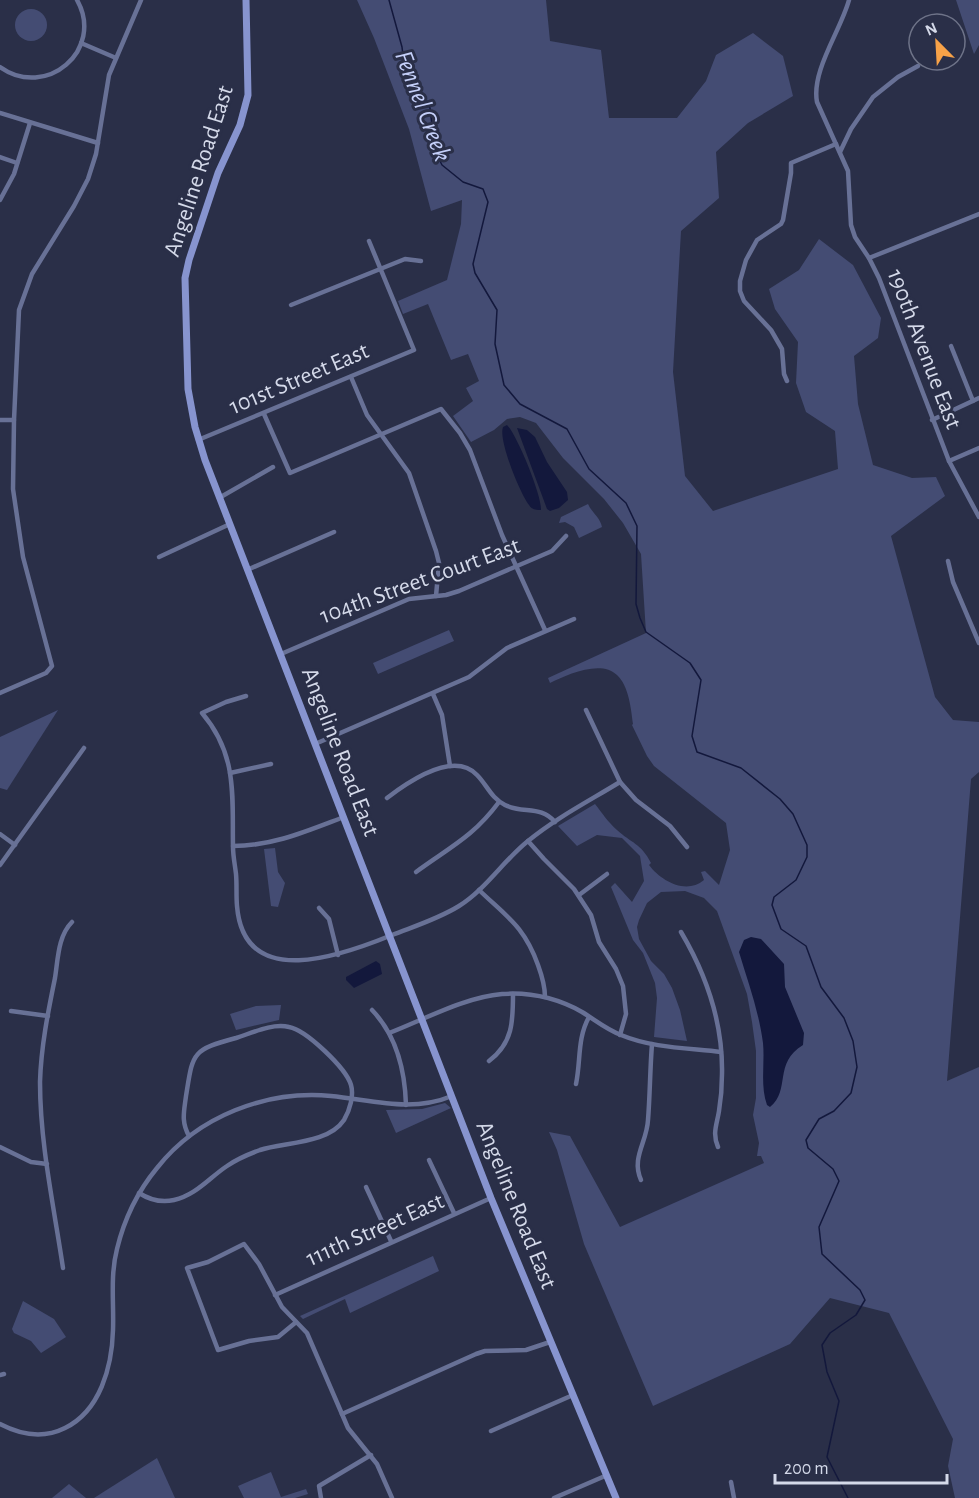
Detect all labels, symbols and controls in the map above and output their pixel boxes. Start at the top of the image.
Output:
north arrow [907,12,967,72]
text: N [923,20,940,39]
water label: Fennel Creek [390,47,456,165]
street label: Angeline Road East [160,82,238,260]
street label: 190th Avenue East [883,266,966,432]
street label: 101st Street East [226,339,373,419]
street label: 104th Street Court East [317,534,524,628]
street label: Angeline Road East [297,664,383,840]
street label: Angeline Road East [471,1118,561,1292]
street label: 111th Street East [302,1189,448,1271]
scale bar [775,1447,948,1485]
text: 200 m [784,1460,829,1478]

